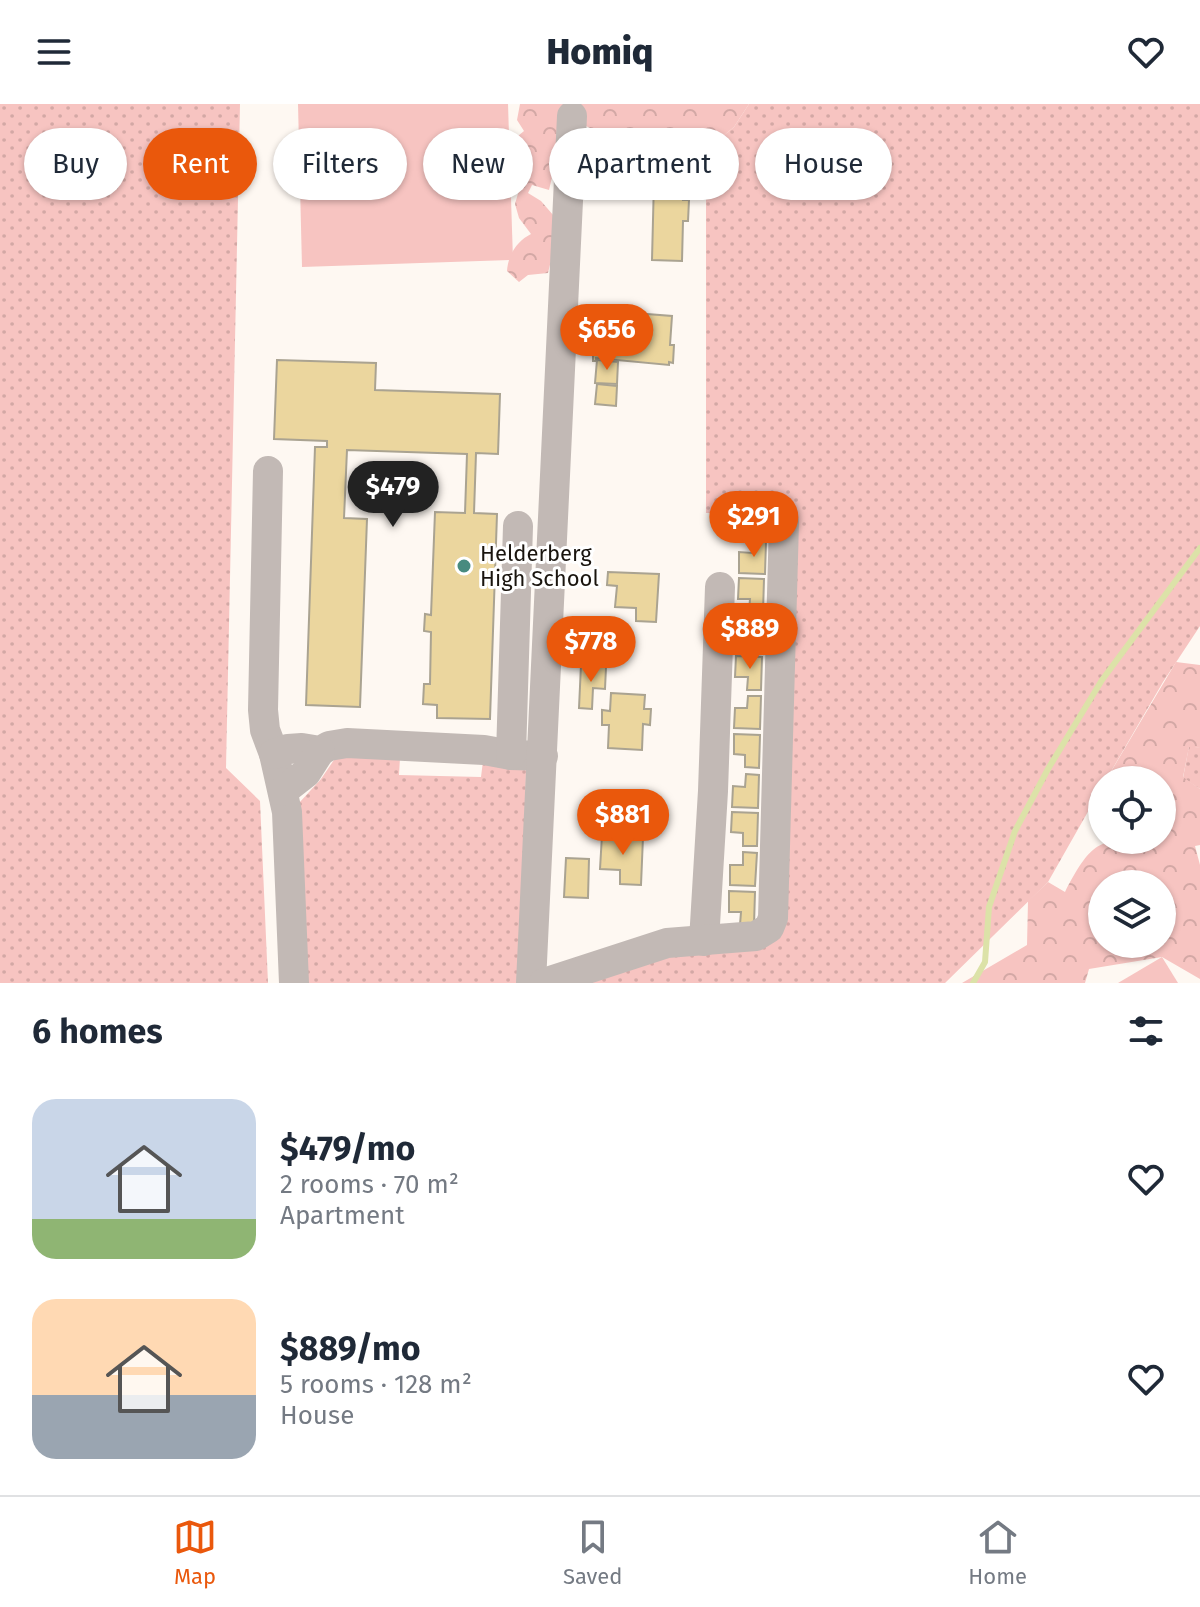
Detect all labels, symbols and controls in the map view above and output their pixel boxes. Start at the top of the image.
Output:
icon: menu [32,30,76,74]
text: Homiq [547,30,653,74]
icon: heart [1124,30,1168,74]
chip: Buy [24,128,127,200]
chip: Rent [143,128,257,200]
chip: Filters [273,128,407,200]
chip: New [423,128,533,200]
chip: Apartment [549,128,739,200]
chip: House [755,128,892,200]
pin: $656 [560,304,654,372]
text: $656 [578,314,636,345]
pin: $479 [346,461,440,529]
text: $479 [366,471,420,502]
pin: $291 [707,491,801,559]
text: $291 [727,501,781,532]
place label: Helderberg High School [480,540,599,592]
marker: Helderberg High School [455,557,473,575]
pin: $889 [703,603,797,671]
text: $889 [721,613,779,644]
pin: $778 [544,616,638,684]
text: $778 [565,626,617,657]
map controls [1088,766,1176,958]
button: locate [1088,766,1176,854]
pin: $881 [576,789,670,857]
text: $881 [595,799,651,830]
button: layers [1088,870,1176,958]
icon: filters [1124,1009,1168,1053]
text: 6 homes [32,1011,163,1052]
text: $479/mo [280,1128,415,1169]
icon: home [96,1131,192,1227]
icon: heart [1124,1157,1168,1201]
text: 2 rooms · 70 m² [280,1169,459,1200]
text: Apartment [280,1200,405,1231]
text: $889/mo [280,1328,421,1369]
icon: home [96,1331,192,1427]
icon: heart [1124,1357,1168,1401]
text: 5 rooms · 128 m² [280,1369,472,1400]
text: House [280,1400,354,1431]
tab: Map [173,1515,217,1590]
tab: Saved [563,1515,622,1590]
tab: Home [968,1515,1027,1590]

